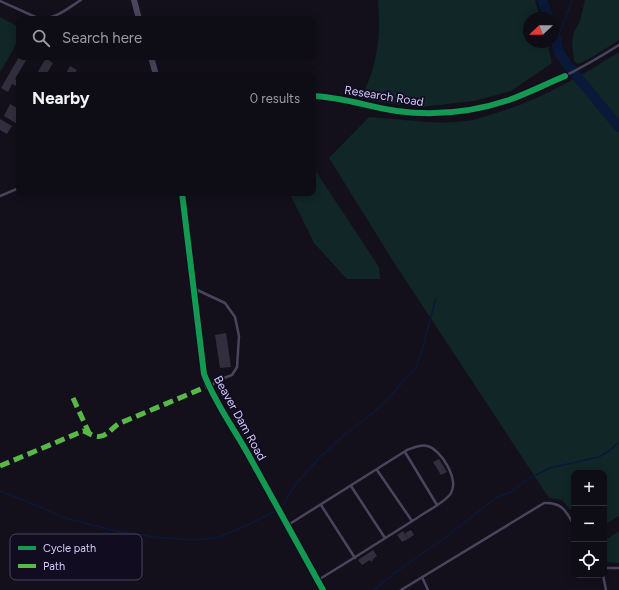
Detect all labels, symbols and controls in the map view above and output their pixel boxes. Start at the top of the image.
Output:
north arrow [523,12,559,48]
search box [16,16,316,60]
icon: search [30,27,52,49]
text: Search here [62,29,142,47]
street label: Research Road [343,83,425,109]
text: Nearby [32,88,90,108]
text: 0 results [250,91,300,106]
street label: Beaver Dam Road [211,373,269,463]
map controls [571,470,607,578]
button: + [571,470,607,506]
button: − [571,506,607,542]
legend [10,534,142,580]
text: Cycle path [43,542,96,555]
button: locate [571,542,607,578]
text: Path [43,560,65,573]

